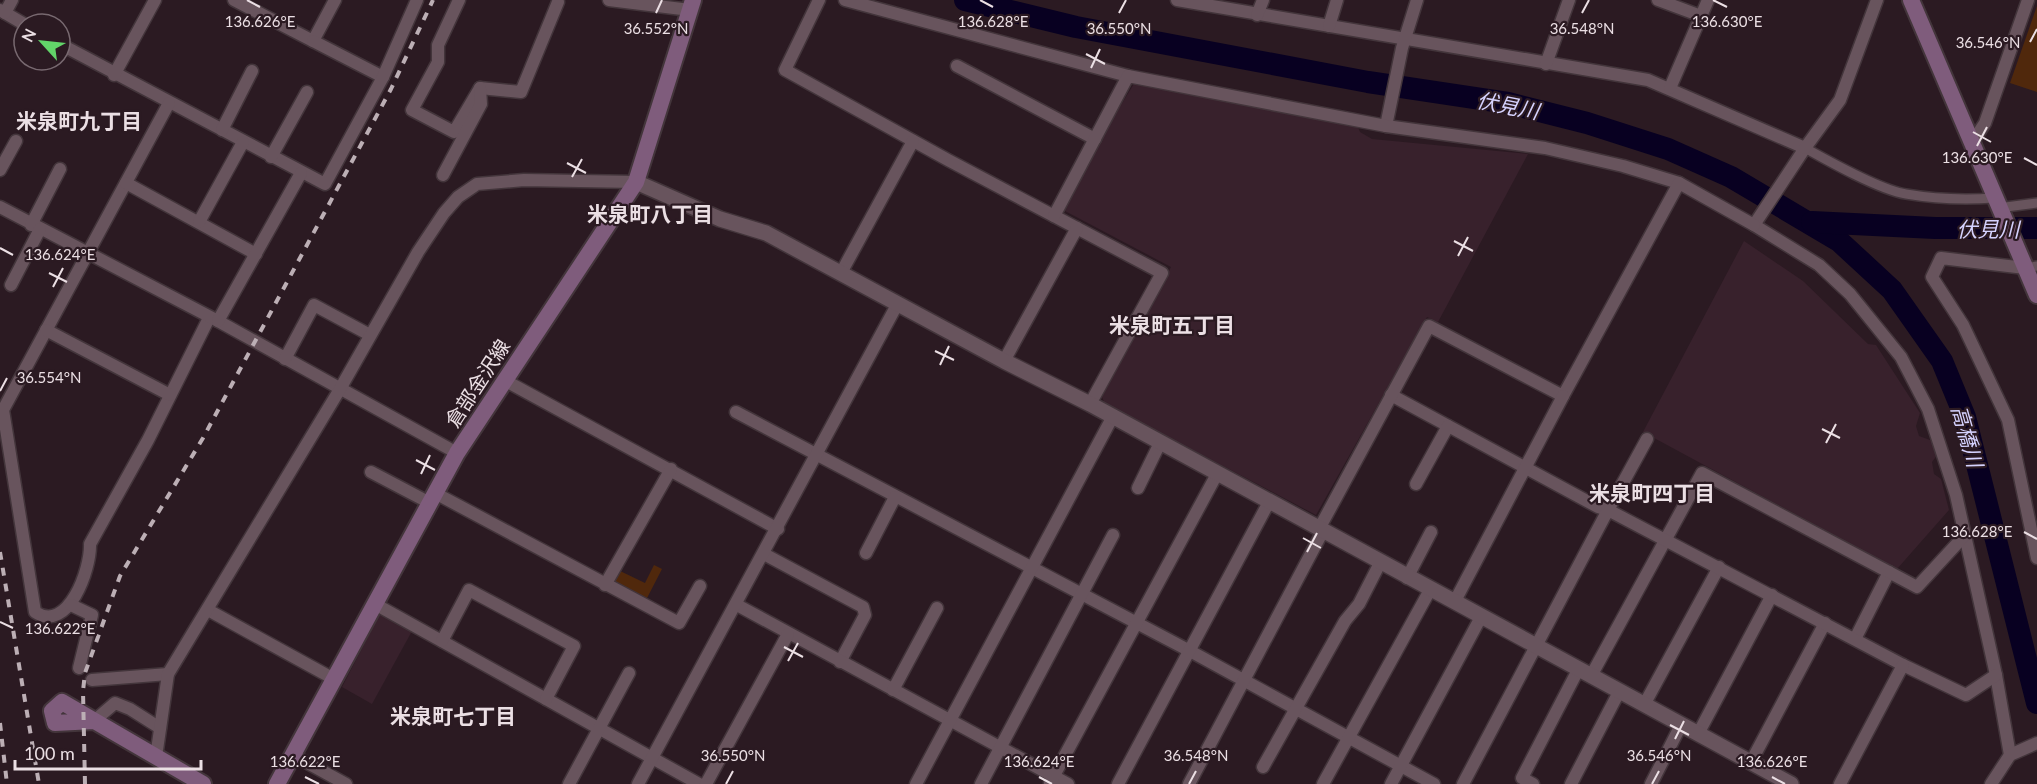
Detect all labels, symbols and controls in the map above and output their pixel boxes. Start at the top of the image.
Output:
north arrow [12,12,72,72]
text: 136.626°E [225,12,295,30]
text: 136.628°E [958,12,1028,30]
text: 136.630°E [1692,12,1762,30]
text: 36.552°N [624,19,688,37]
text: 36.550°N [1087,19,1151,37]
text: 36.548°N [1550,19,1614,37]
text: N [17,25,39,45]
text: 36.546°N [1956,33,2020,51]
water label: 伏見川 [1475,87,1543,124]
district label: 米泉町九丁目 [16,108,142,133]
text: 136.630°E [1942,148,2012,166]
district label: 米泉町八丁目 [587,201,713,226]
water label: 伏見川 [1957,216,2021,241]
text: 136.624°E [25,245,95,263]
district label: 米泉町五丁目 [1109,312,1235,337]
street label: 倉部金沢線 [440,335,514,431]
text: 36.554°N [17,368,81,386]
water label: 高橋川 [1947,402,1989,472]
district label: 米泉町四丁目 [1589,480,1715,505]
text: 136.628°E [1942,522,2012,540]
text: 136.622°E [25,619,95,637]
district label: 米泉町七丁目 [390,703,516,728]
scale bar [15,733,201,771]
text: 100 m [24,742,75,764]
text: 36.550°N [701,746,765,764]
text: 36.548°N [1164,746,1228,764]
text: 36.546°N [1627,746,1691,764]
text: 136.622°E [270,752,340,770]
text: 136.624°E [1004,752,1074,770]
text: 136.626°E [1737,752,1807,770]

